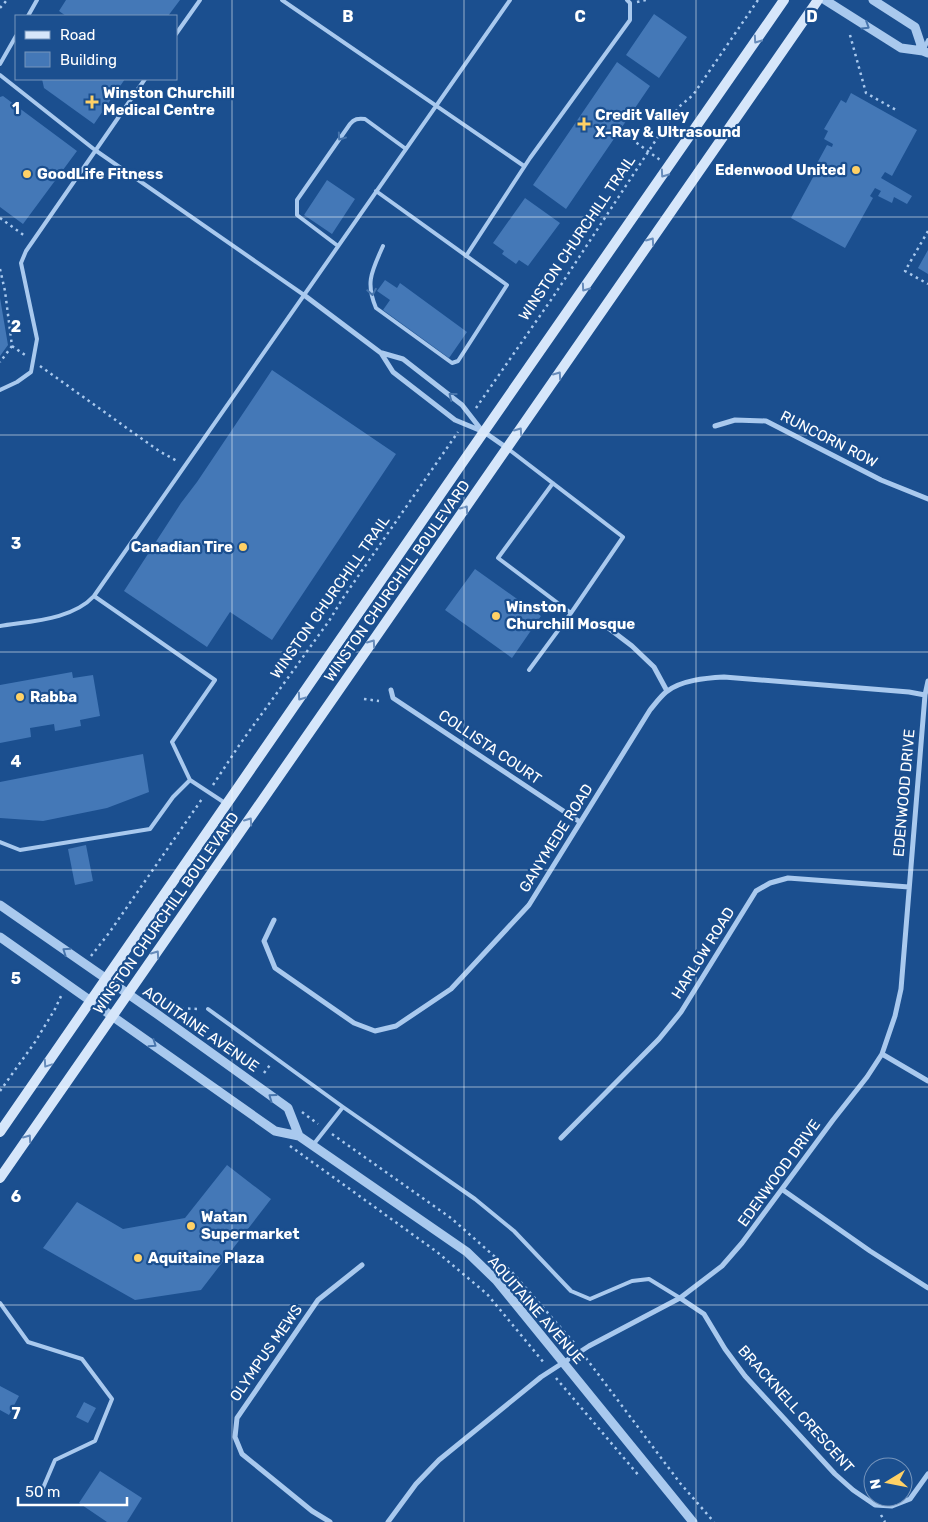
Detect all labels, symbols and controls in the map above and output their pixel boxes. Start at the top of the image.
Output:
text: B [342,7,354,26]
text: C [574,7,586,26]
text: D [806,7,818,26]
legend [15,15,178,80]
one-way arrow [861,20,870,30]
text: Road [60,26,96,44]
one-way arrow [754,34,763,44]
text: Building [60,51,117,69]
place label: Winston Churchill Medical Centre [103,84,235,119]
marker: Winston Churchill Medical Centre [85,95,99,109]
text: 1 [12,99,20,118]
place label: Credit Valley X-Ray & Ultrasound [595,106,741,141]
marker: Credit Valley X-Ray & Ultrasound [577,117,591,131]
one-way arrow [338,132,347,141]
street label: WINSTON CHURCHILL TRAIL [515,152,639,324]
place label: Edenwood United [715,161,846,179]
marker: Edenwood United [850,164,862,176]
place label: GoodLife Fitness [37,165,163,183]
marker: GoodLife Fitness [21,168,33,180]
one-way arrow [661,168,670,178]
one-way arrow [645,238,654,247]
one-way arrow [582,282,591,292]
one-way arrow [366,288,376,297]
text: 2 [11,317,21,336]
one-way arrow [552,371,561,381]
one-way arrow [449,394,458,402]
street label: RUNCORN ROW [777,407,881,471]
one-way arrow [513,428,522,437]
street label: WINSTON CHURCHILL BOULEVARD [320,477,474,685]
one-way arrow [459,505,468,515]
street label: WINSTON CHURCHILL TRAIL [267,511,394,682]
text: 3 [11,534,21,553]
place label: Canadian Tire [131,538,233,556]
marker: Canadian Tire [237,541,249,553]
place label: Winston Churchill Mosque [506,598,635,633]
marker: Winston Churchill Mosque [490,610,502,622]
one-way arrow [366,639,375,648]
place label: Rabba [30,688,77,706]
marker: Rabba [14,691,26,703]
one-way arrow [298,691,307,700]
street label: COLLISTA COURT [435,706,545,788]
street label: EDENWOOD DRIVE [889,728,919,858]
text: 4 [11,752,22,771]
street label: GANYMEDE ROAD [515,780,597,896]
street label: WINSTON CHURCHILL BOULEVARD [89,809,243,1017]
one-way arrow [243,817,252,827]
street label: HARLOW ROAD [668,904,738,1002]
one-way arrow [62,948,72,957]
one-way arrow [150,950,159,960]
text: 5 [11,969,21,988]
street label: AQUITAINE AVENUE [140,982,262,1076]
one-way arrow [147,1038,156,1046]
one-way arrow [44,1058,53,1067]
one-way arrow [268,1094,278,1103]
street label: EDENWOOD DRIVE [734,1116,824,1230]
one-way arrow [22,1134,31,1144]
text: 6 [11,1187,21,1206]
place label: Watan Supermarket [201,1208,299,1243]
marker: Watan Supermarket [185,1220,197,1232]
place label: Aquitaine Plaza [148,1249,264,1267]
marker: Aquitaine Plaza [132,1252,144,1264]
street label: AQUITAINE AVENUE [484,1252,588,1368]
street label: OLYMPUS MEWS [226,1301,306,1405]
street label: BRACKNELL CRESCENT [734,1342,858,1476]
text: 7 [11,1404,21,1423]
north arrow [863,1457,913,1507]
scale bar [18,1474,126,1506]
text: N [866,1478,885,1491]
text: 50 m [25,1483,60,1501]

